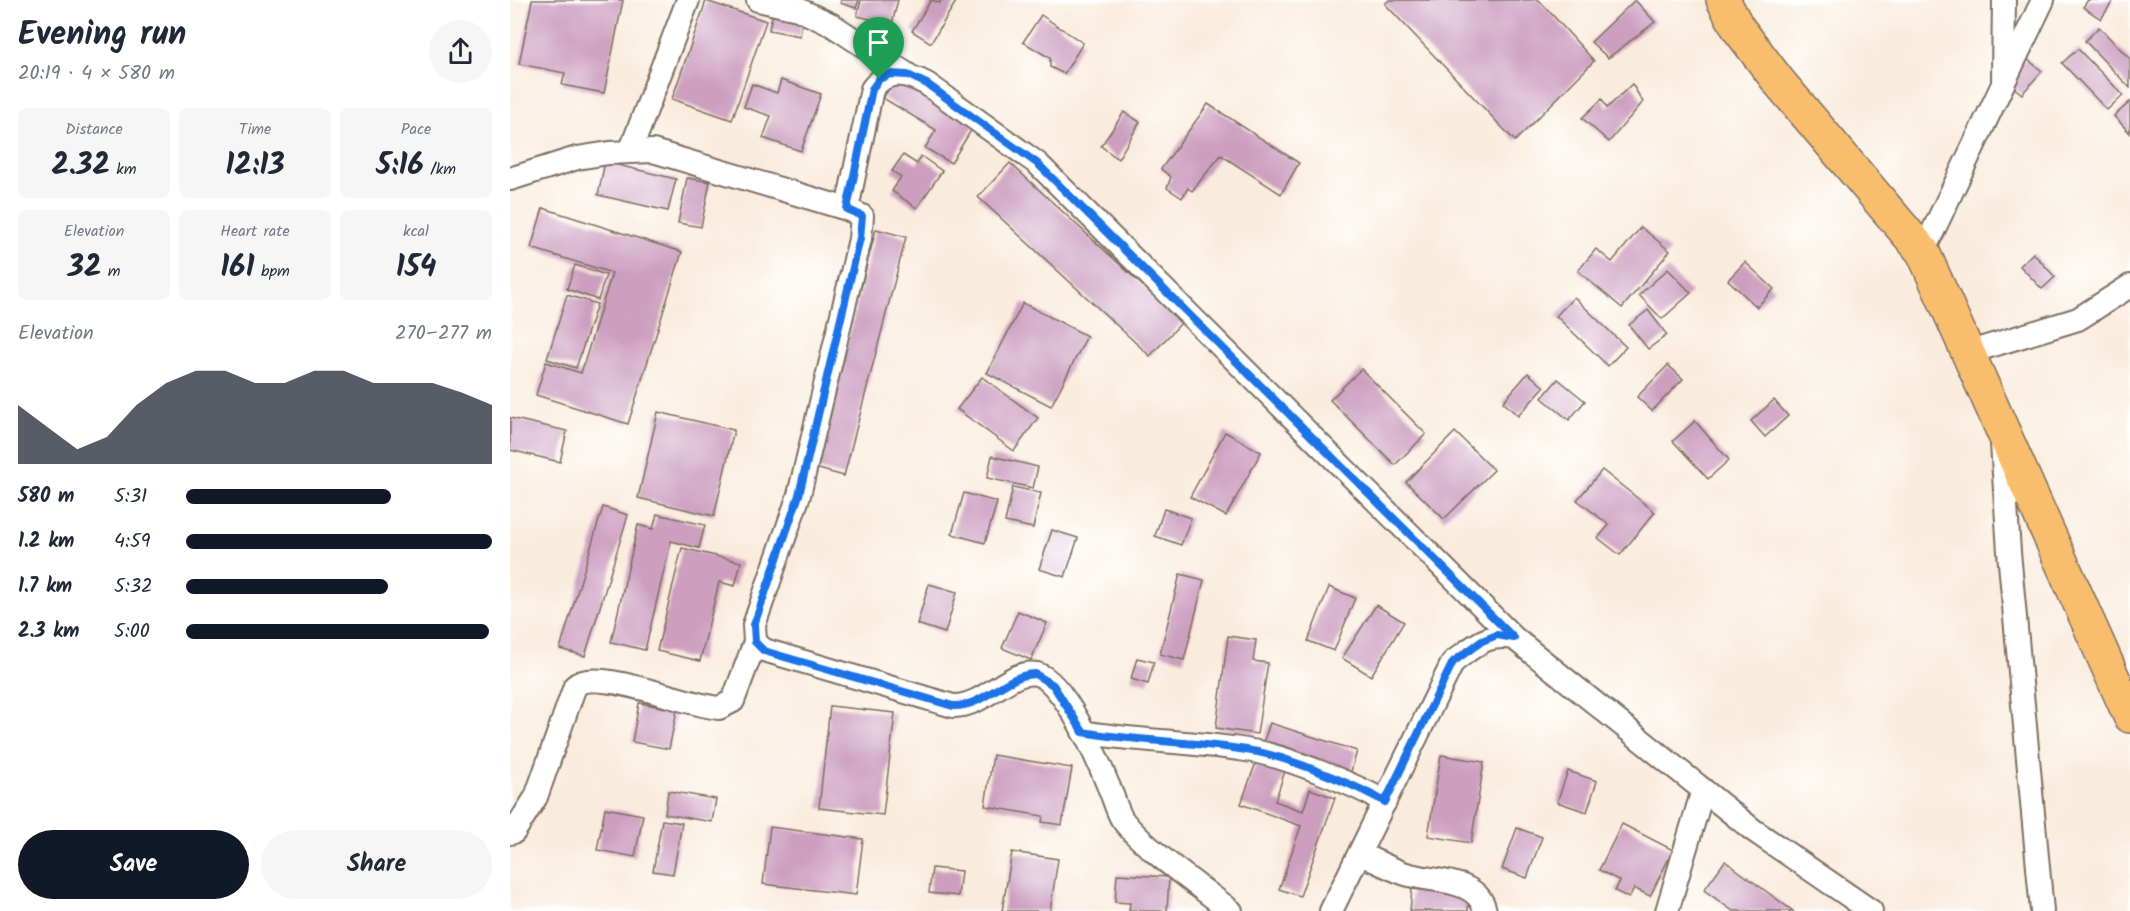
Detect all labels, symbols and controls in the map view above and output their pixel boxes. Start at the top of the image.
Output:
text: Evening run [18,9,186,62]
pin [853,17,904,79]
button: share [429,20,492,83]
icon: arrive [862,26,895,59]
text: 20:19 · 4 × 580 m [18,58,175,90]
text: Distance [65,117,123,142]
text: Time [239,117,271,142]
text: Pace [401,117,431,142]
text: 2.32 [51,142,110,190]
text: 12:13 [225,142,285,190]
text: 5:16 [376,142,424,190]
text: km [110,157,137,182]
text: /km [424,157,456,182]
text: Elevation [64,219,124,244]
text: Heart rate [220,219,290,244]
text: kcal [403,219,429,244]
text: 32 [67,244,101,292]
text: 161 [220,244,255,292]
text: 154 [396,244,436,292]
text: m [101,259,121,284]
text: bpm [255,259,290,284]
text: Elevation [18,318,94,350]
text: 270–277 m [395,318,492,350]
text: 580 m [18,481,74,513]
text: 5:31 [114,481,147,513]
text: 1.2 km [18,526,74,558]
text: 4:59 [114,526,150,558]
text: 1.7 km [18,571,72,603]
text: 5:32 [114,571,153,603]
text: 2.3 km [18,616,79,648]
text: 5:00 [114,616,150,648]
button: Save [18,830,249,899]
button: Share [261,830,492,899]

